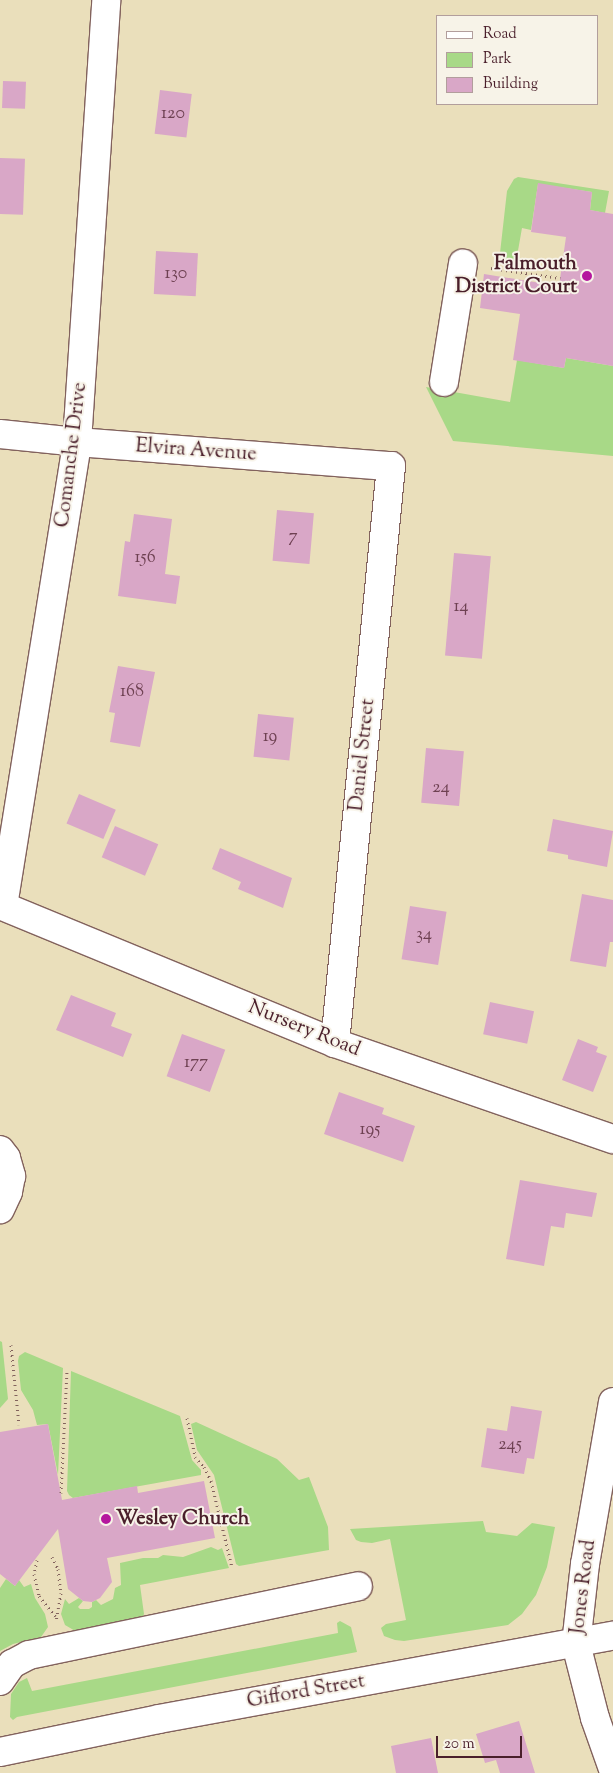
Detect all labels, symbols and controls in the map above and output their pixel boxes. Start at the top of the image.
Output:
legend [436,15,598,105]
text: Road [483,24,517,45]
text: Park [483,49,512,70]
text: Building [483,74,538,95]
house number: 120 [161,103,185,125]
place label: Falmouth District Court [455,252,577,299]
house number: 130 [165,263,187,285]
marker: Falmouth District Court [581,270,593,282]
street label: Comanche Drive [51,381,93,529]
street label: Elvira Avenue [135,435,257,467]
house number: 7 [288,526,298,548]
house number: 156 [134,547,156,569]
house number: 14 [453,596,469,618]
house number: 168 [120,681,144,703]
street label: Daniel Street [345,697,381,813]
house number: 19 [263,726,277,748]
house number: 24 [432,777,450,799]
house number: 34 [416,924,432,946]
street label: Nursery Road [244,996,364,1062]
house number: 177 [184,1052,208,1074]
house number: 195 [359,1119,381,1141]
house number: 245 [498,1434,522,1456]
place label: Wesley Church [116,1507,249,1531]
marker: Wesley Church [100,1513,112,1525]
street label: Jones Road [566,1539,602,1635]
street label: Gifford Street [245,1670,367,1714]
scale bar [438,1726,524,1758]
text: 20 m [444,1734,475,1755]

